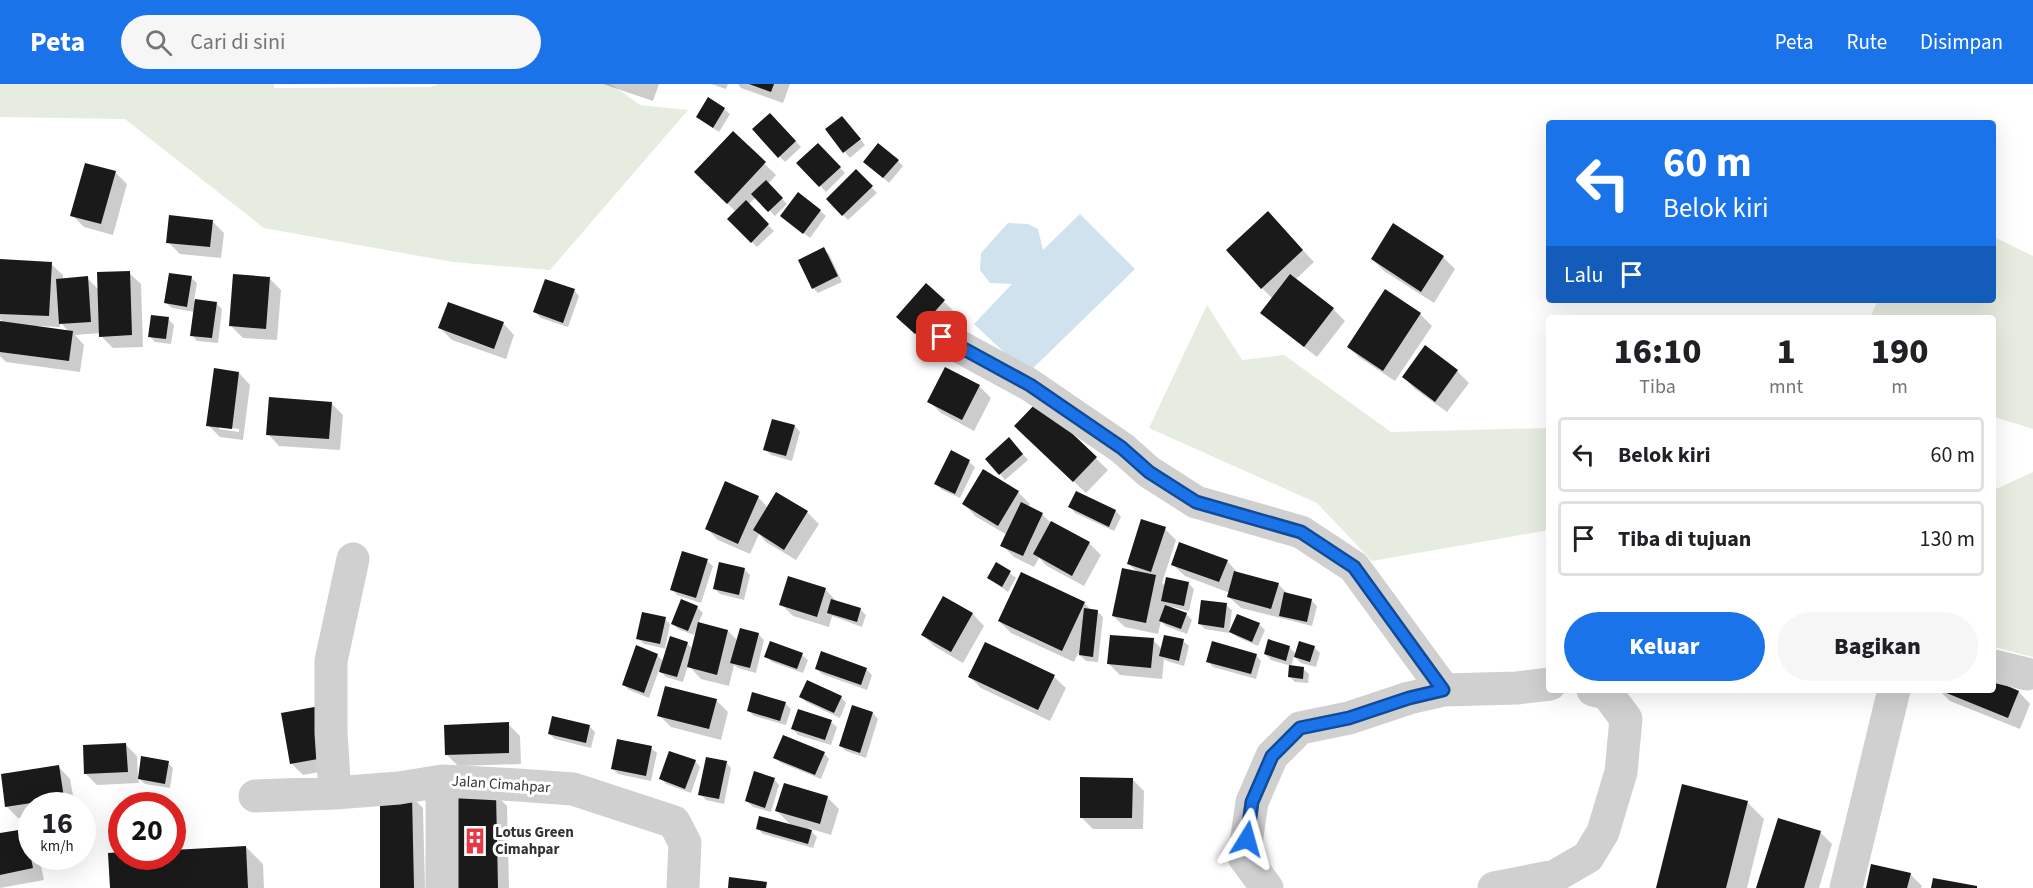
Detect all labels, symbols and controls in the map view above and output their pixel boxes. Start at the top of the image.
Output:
search box [121,15,541,69]
text: Peta [30,22,85,62]
icon: search [142,26,175,59]
text: Cari di sini [190,26,285,58]
text: Peta [1775,27,1813,57]
text: Rute [1846,27,1887,57]
text: Disimpan [1920,27,2003,57]
text: 60 m [1663,133,1752,193]
icon: left [1564,144,1642,222]
text: Belok kiri [1663,189,1769,228]
icon: arrive [1615,258,1648,291]
text: Lalu [1564,259,1603,291]
pin [916,311,967,362]
icon: arrive [925,320,958,353]
text: 16:10 [1613,326,1702,377]
text: 1 [1777,326,1796,377]
text: 190 [1871,326,1928,377]
text: Tiba [1639,373,1676,401]
text: mnt [1769,373,1803,401]
text: m [1891,373,1908,401]
icon: left [1567,438,1600,471]
text: Belok kiri [1618,439,1711,471]
text: 60 m [1930,439,1975,471]
icon: arrive [1567,522,1600,555]
text: Tiba di tujuan [1618,523,1751,555]
text: 130 m [1920,523,1975,555]
button: Keluar [1564,612,1765,681]
button: Bagikan [1777,612,1978,681]
street label: Jalan Cimahpar [451,771,552,798]
speed limit sign: 20 [108,792,186,870]
text: 16 [41,802,73,845]
position arrow [1215,807,1279,871]
place label: Lotus Green Cimahpar [495,822,574,860]
building icon: Lotus Green Cimahpar [460,826,490,856]
text: km/h [40,836,74,857]

